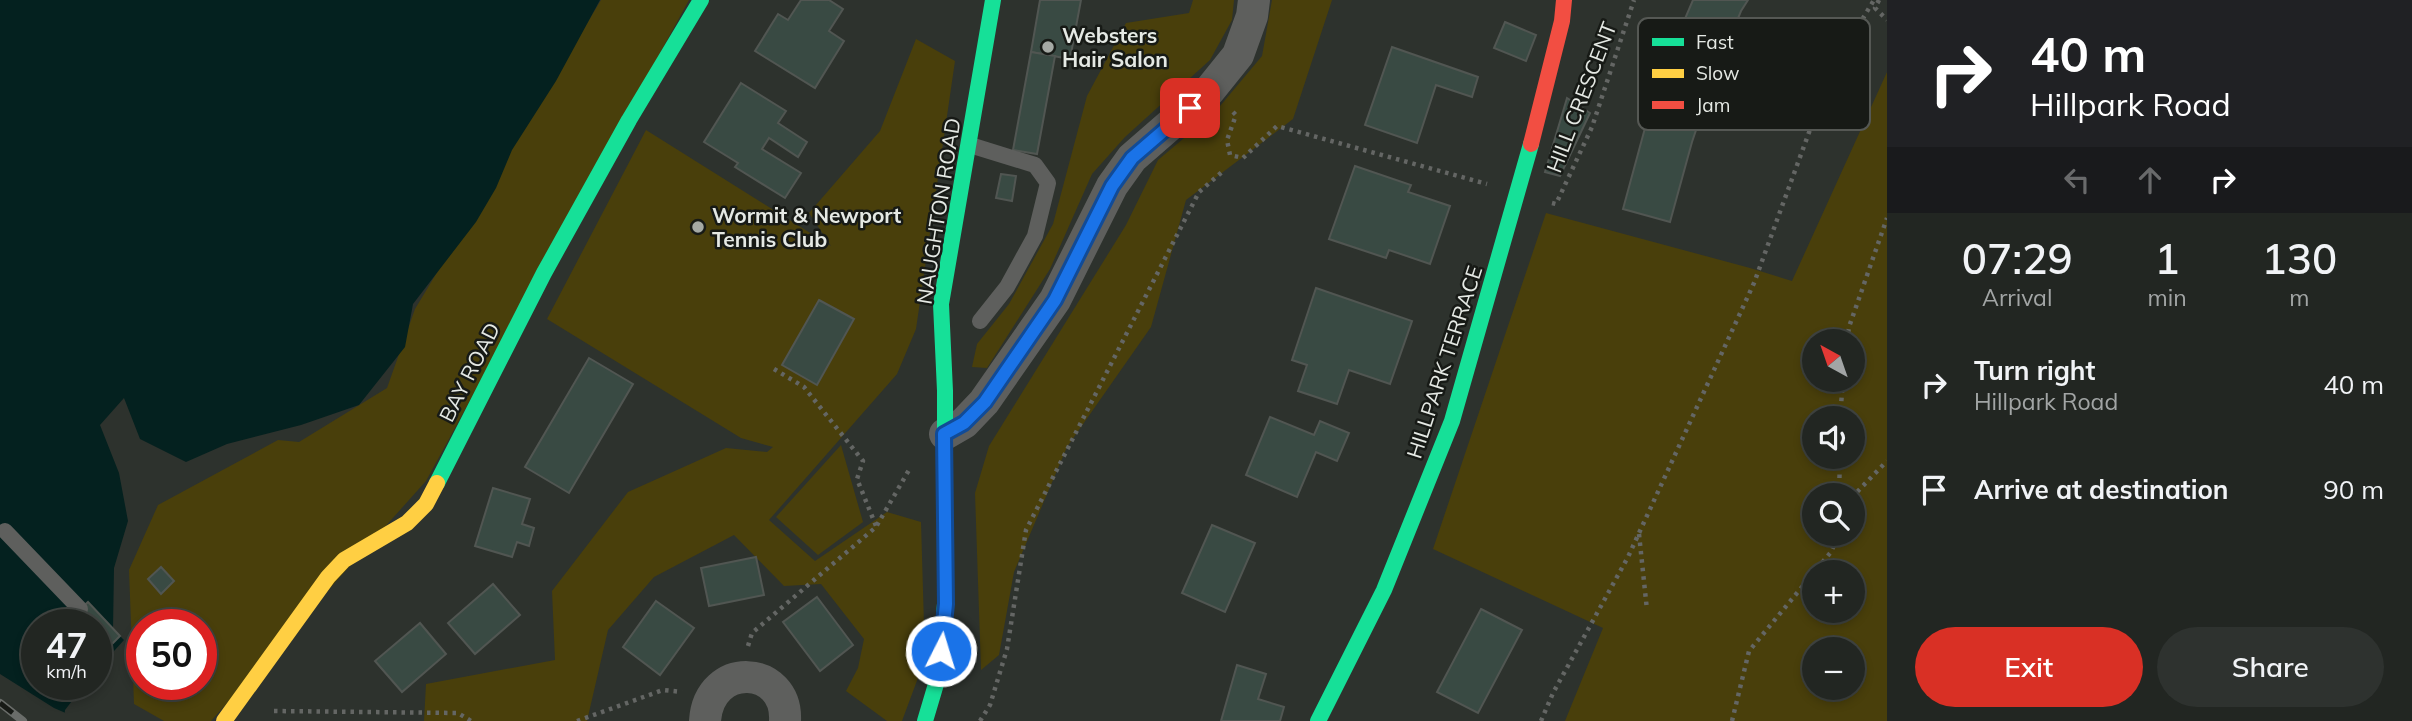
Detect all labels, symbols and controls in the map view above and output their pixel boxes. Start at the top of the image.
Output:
street label: HILL CRESCENT [1540,18,1622,176]
legend [1638,18,1870,130]
place label: Websters Hair Salon [1062,22,1168,72]
text: 40 m [2030,23,2146,84]
icon: right [1915,28,2006,119]
text: Fast [1696,30,1734,54]
marker: Websters Hair Salon [1040,39,1056,55]
text: Slow [1696,61,1740,85]
pin [1160,78,1220,138]
text: Hillpark Road [2030,84,2231,124]
icon: arrive [1171,89,1209,127]
text: Jam [1696,93,1730,117]
street label: NAUGHTON ROAD [910,116,966,306]
icon: left [2058,161,2096,199]
icon: ahead [2131,161,2169,199]
icon: right [2204,161,2242,199]
place label: Wormit & Newport Tennis Club [712,202,901,252]
marker: Wormit & Newport Tennis Club [690,219,706,235]
text: 07:29 [1962,232,2073,285]
text: 1 [2154,232,2180,285]
text: 130 [2262,232,2337,285]
street label: HILLPARK TERRACE [1401,262,1487,462]
text: Arrival [1982,283,2052,312]
text: min [2147,283,2187,312]
text: m [2289,283,2309,312]
street label: BAY ROAD [433,318,505,426]
north arrow [1802,329,1866,392]
map controls [1802,329,1865,700]
text: Turn right [1974,354,2095,387]
icon: right [1915,366,1953,404]
text: 40 m [2323,368,2384,401]
text: Hillpark Road [1974,387,2118,416]
button: sound [1802,406,1865,469]
icon: arrive [1915,471,1953,509]
text: Arrive at destination [1974,473,2229,506]
text: 90 m [2323,473,2384,506]
button: search [1802,483,1865,546]
button: + [1802,560,1865,623]
speed limit sign: 50 [126,609,217,700]
position arrow [904,614,978,688]
text: 47 [45,623,88,667]
button: Exit [1915,627,2143,707]
button: Share [2157,627,2384,707]
button: − [1802,637,1865,700]
text: km/h [46,660,87,683]

